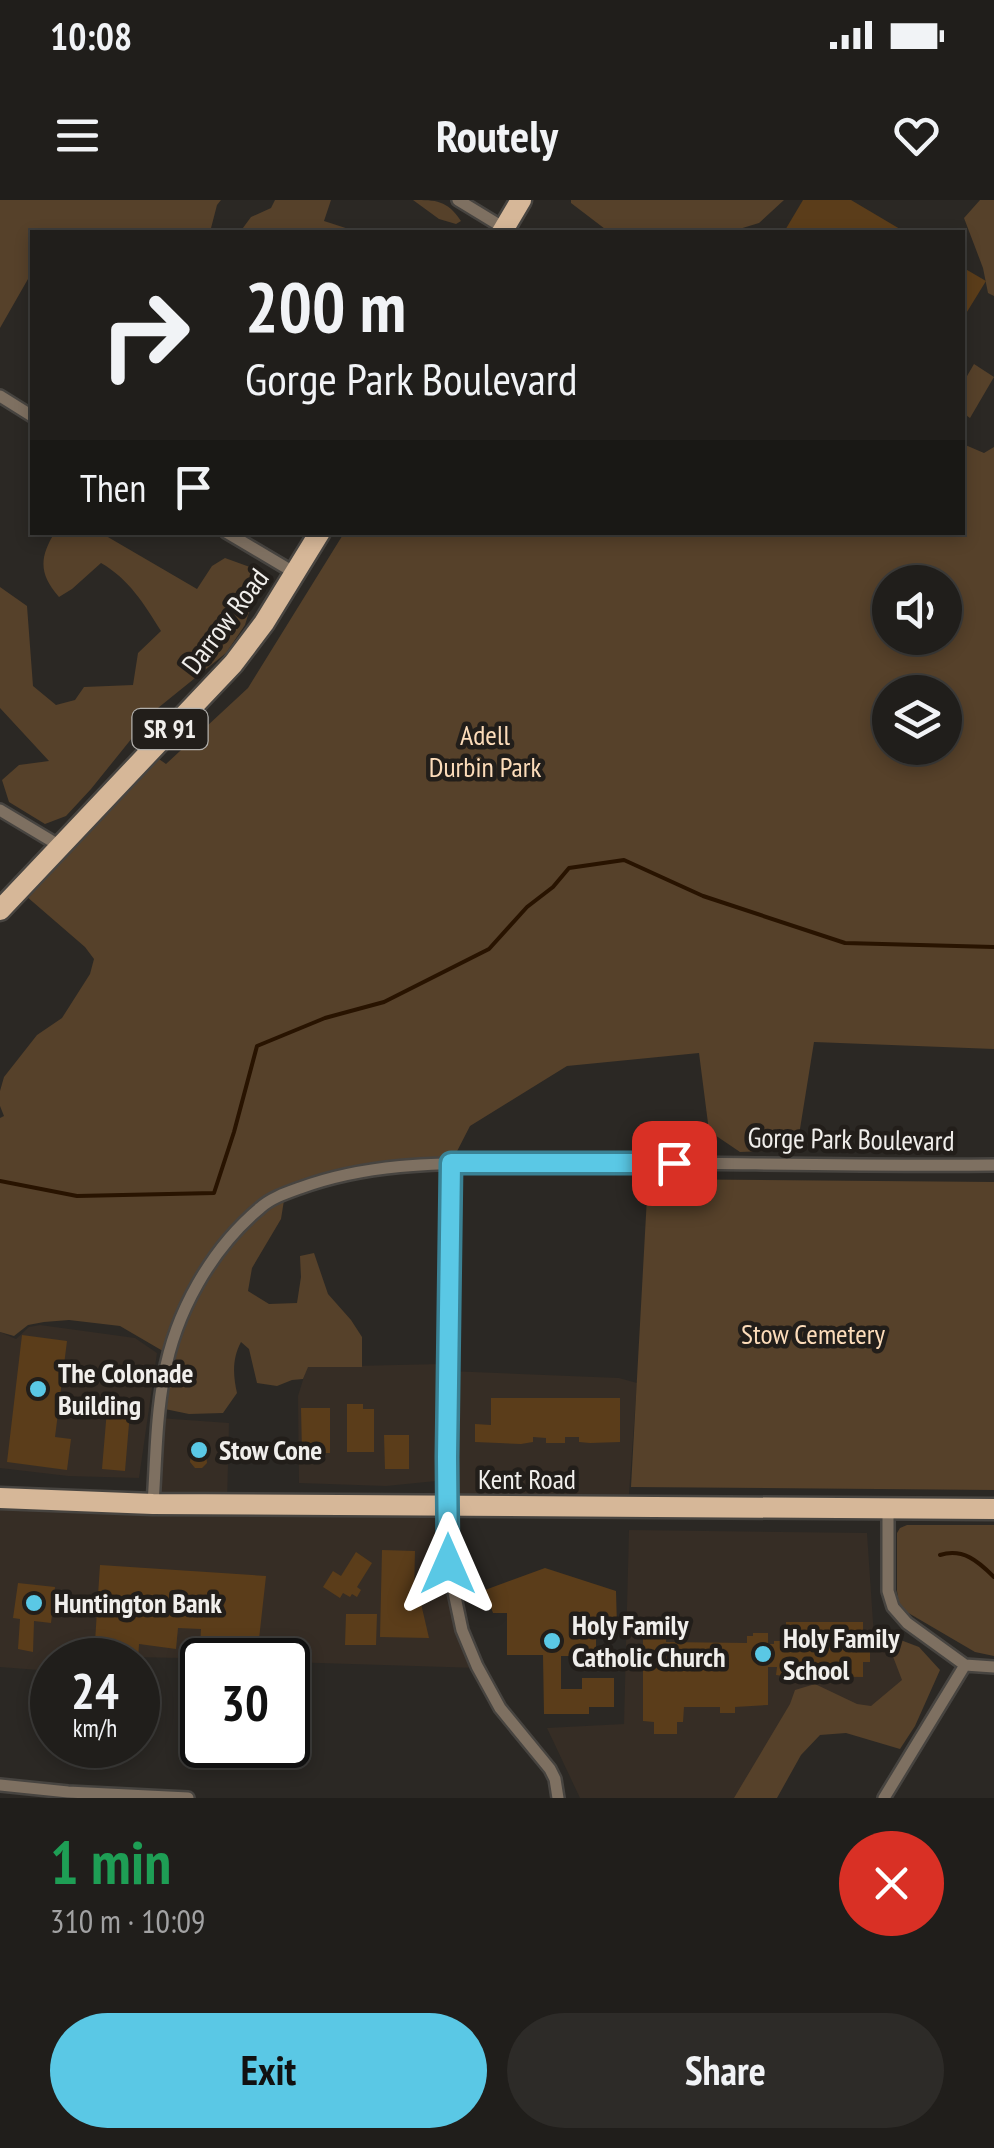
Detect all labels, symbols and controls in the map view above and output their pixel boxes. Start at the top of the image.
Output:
text: 10:08 [50,11,132,60]
text: Routely [436,106,558,164]
icon: menu [50,108,105,163]
icon: heart [889,108,944,163]
text: 200 m [245,261,406,351]
icon: right [80,270,210,400]
text: Gorge Park Boulevard [245,349,578,407]
icon: arrive [166,460,221,515]
text: Then [80,463,146,512]
street label: Darrow Road [173,561,276,681]
map controls [872,565,962,765]
button: sound [872,565,962,655]
button: layers [872,675,962,765]
road number: SR 91 [132,709,208,749]
park label: Adell Durbin Park [429,716,541,785]
street label: Gorge Park Boulevard [747,1118,955,1159]
pin [632,1121,717,1206]
icon: arrive [647,1136,702,1191]
park label: Stow Cemetery [741,1315,885,1352]
place label: The Colonade Building [58,1354,194,1423]
marker: The Colonade Building [27,1378,49,1400]
place label: Stow Cone [219,1431,322,1468]
marker: Stow Cone [188,1439,210,1461]
street label: Kent Road [478,1460,576,1497]
position arrow [396,1512,500,1616]
place label: Huntington Bank [54,1584,222,1621]
marker: Huntington Bank [23,1592,45,1614]
place label: Holy Family Catholic Church [572,1606,726,1675]
place label: Holy Family School [783,1619,900,1688]
marker: Holy Family Catholic Church [541,1630,563,1652]
speed limit sign: 30 [180,1638,310,1768]
marker: Holy Family School [752,1643,774,1665]
text: 24 [71,1658,119,1723]
text: km/h [73,1712,117,1744]
text: 1 min [50,1823,171,1901]
button: close [839,1831,944,1936]
text: 310 m · 10:09 [50,1900,205,1942]
button: Exit [50,2013,487,2128]
button: Share [507,2013,944,2128]

